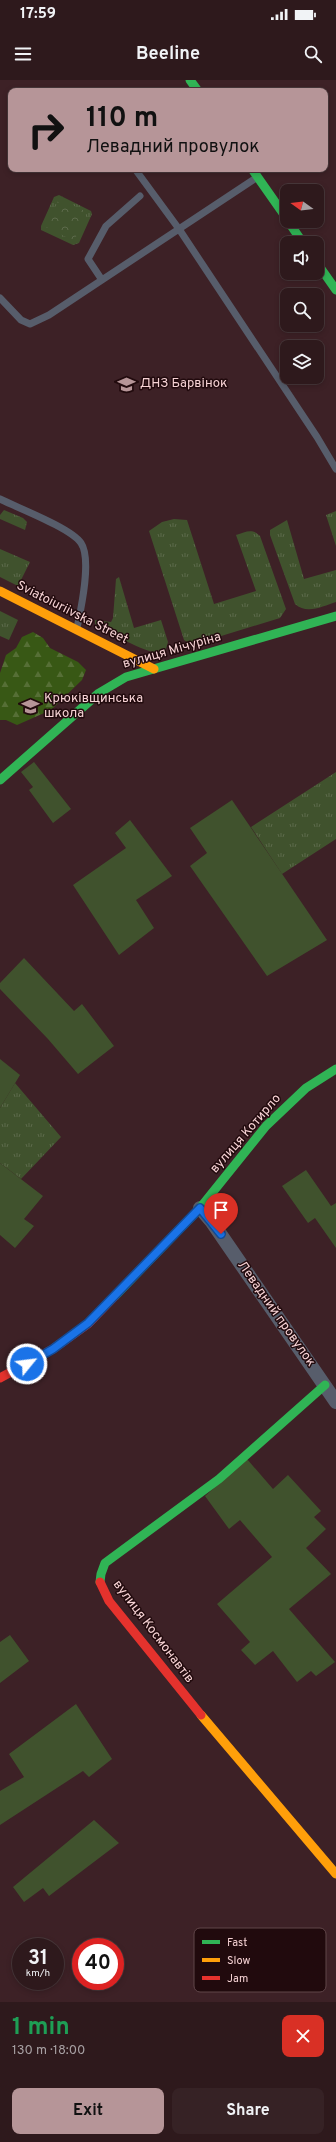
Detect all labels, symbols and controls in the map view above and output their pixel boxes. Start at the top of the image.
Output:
text: 17:59 [20,5,56,24]
icon: menu [12,43,34,65]
text: Beeline [136,43,200,66]
icon: search [302,43,324,65]
text: 110 m [86,101,158,137]
icon: right [20,104,72,156]
text: Левадний провулок [86,136,260,159]
north arrow [280,184,324,228]
map controls [280,184,324,384]
button: sound [280,236,324,280]
button: search [280,288,324,332]
button: layers [280,340,324,384]
school or university icon: ДНЗ Барвінок [117,374,137,394]
place label: ДНЗ Барвінок [140,376,227,392]
street label: Sviatoiuriivska Street [13,578,131,648]
street label: вулиця Мічуріна [121,629,223,673]
place label: Крюківщинська школа [44,691,143,722]
school or university icon: Крюківщинська школа [21,696,41,716]
street label: вулиця Котирло [207,1091,285,1177]
pin [204,1193,238,1234]
icon: arrive [210,1199,232,1221]
street label: Левадний провулок [233,1258,319,1370]
position arrow [6,1343,48,1385]
street label: вулиця Космонавтів [109,1577,197,1687]
legend [194,1928,326,1992]
text: Fast [227,1936,247,1950]
speed limit sign: 40 [72,1938,124,1990]
text: 31 [28,1946,48,1972]
text: Slow [227,1954,250,1968]
text: km/h [26,1967,50,1980]
text: Jam [227,1972,248,1986]
text: 1 min [12,2013,70,2043]
button: close [282,2015,324,2057]
text: 130 m · 18:00 [12,2043,85,2059]
button: Exit [12,2088,164,2134]
button: Share [172,2088,324,2134]

